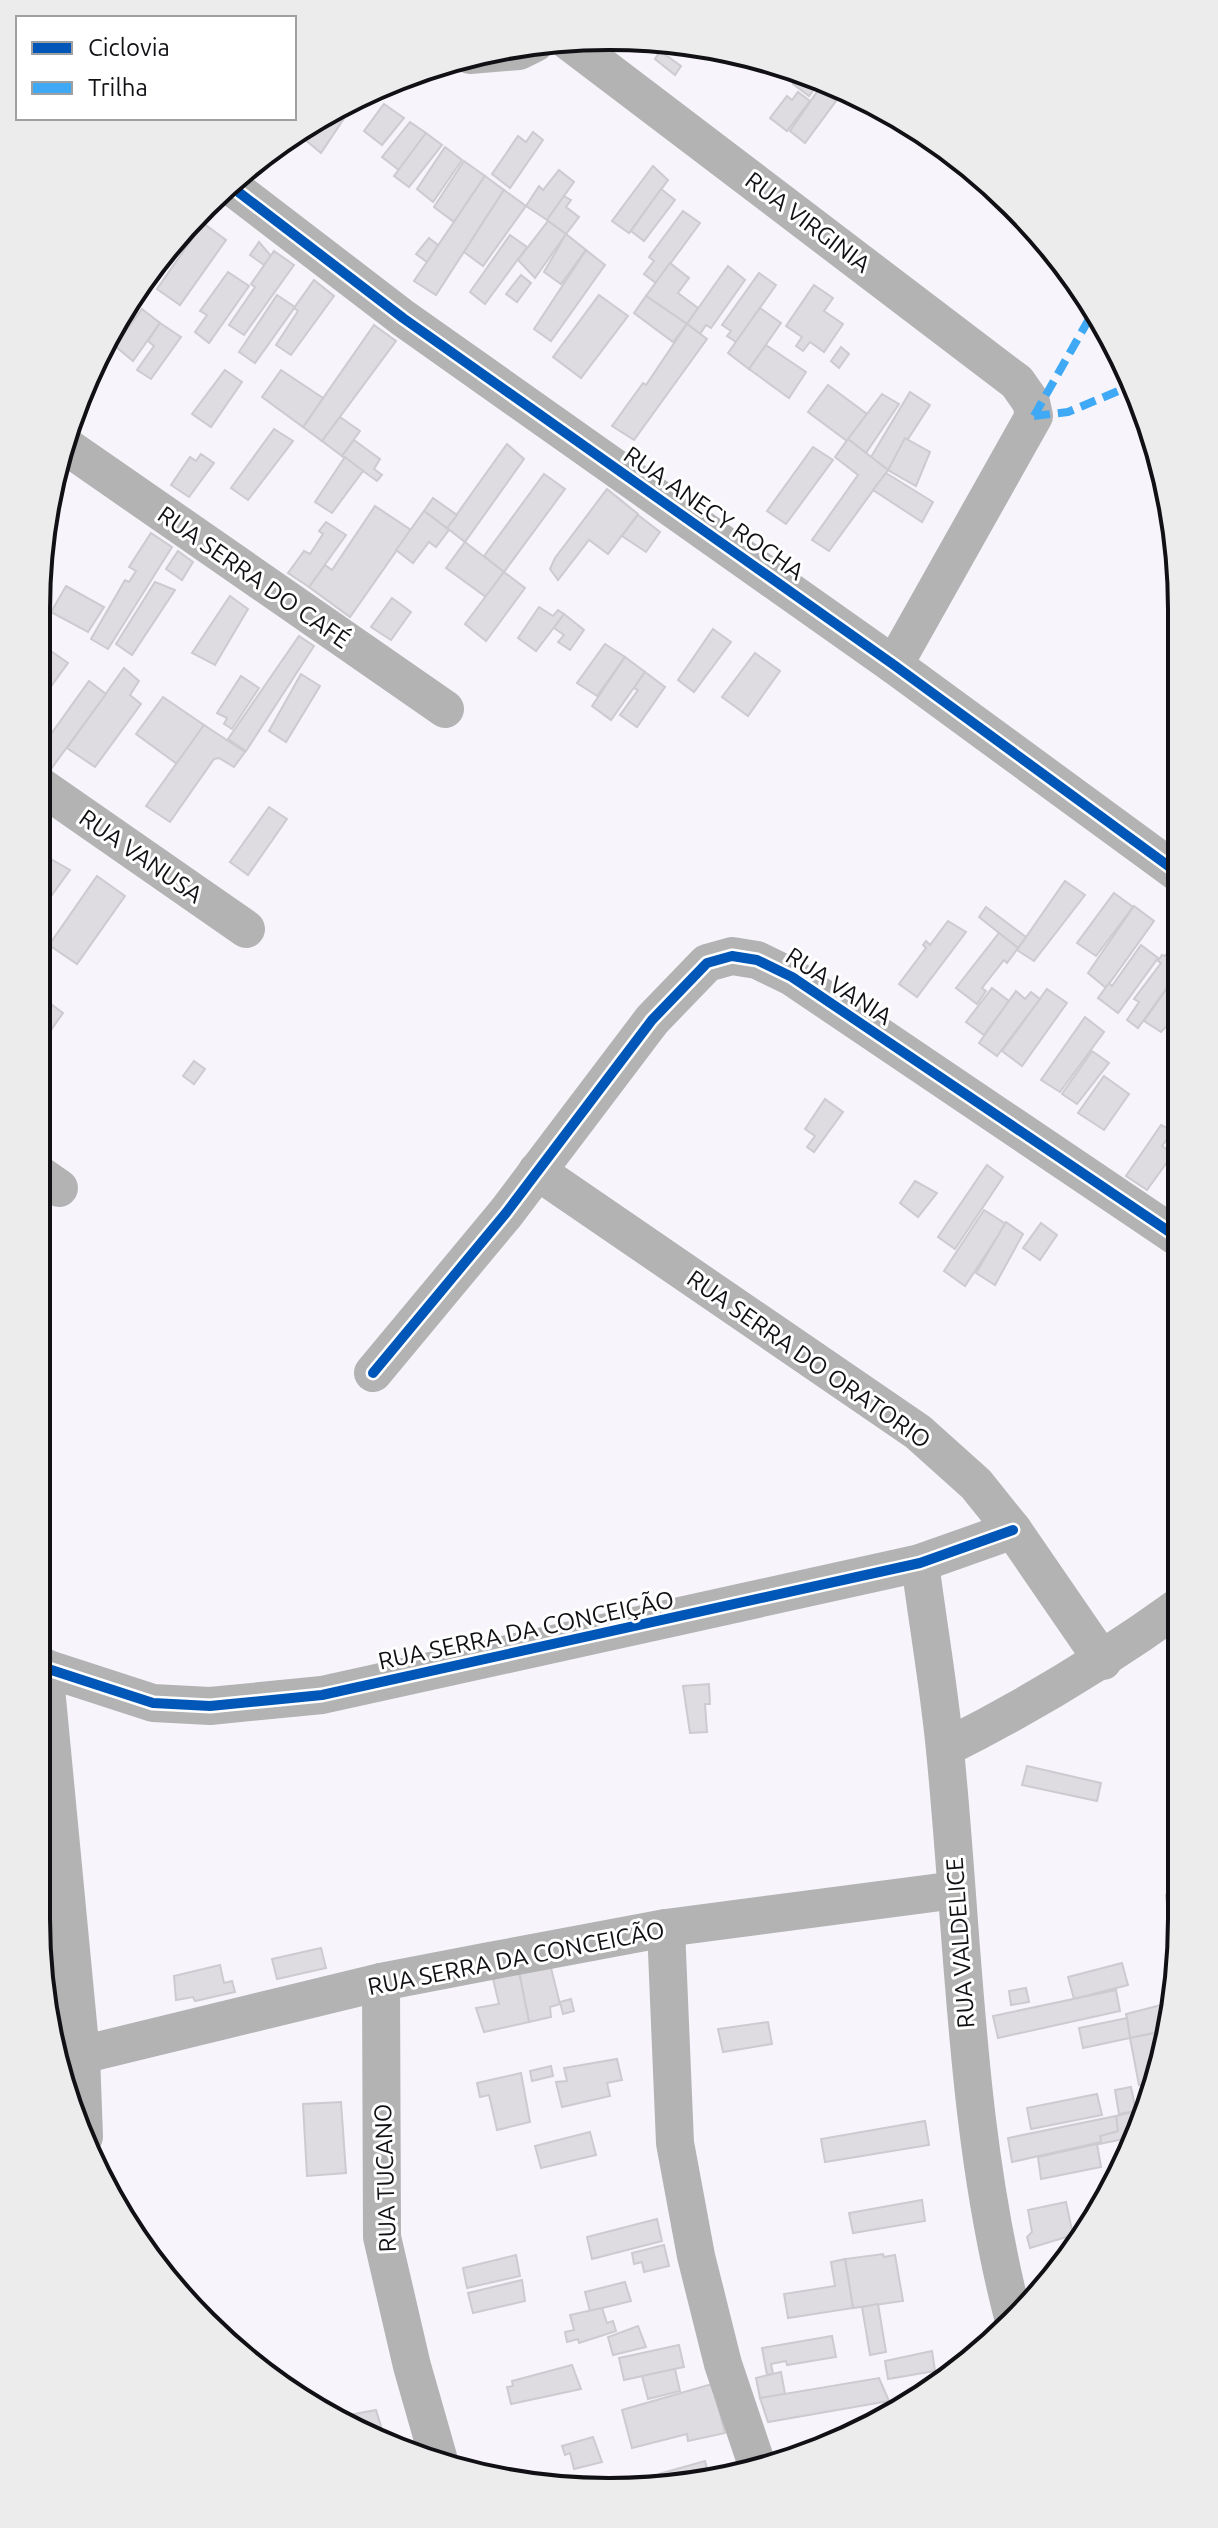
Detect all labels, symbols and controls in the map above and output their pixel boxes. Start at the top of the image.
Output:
legend [16,16,296,120]
text: Ciclovia [88,34,170,61]
text: Trilha [88,74,148,101]
street label: RUA VIRGINIA [740,166,876,278]
street label: RUA ANECY ROCHA [619,441,809,585]
street label: RUA SERRA DO CAFÉ [153,500,356,653]
street label: RUA VANUSA [74,804,208,908]
street label: RUA VANIA [781,942,897,1030]
street label: RUA SERRA DO ORATORIO [682,1264,936,1454]
street label: RUA SERRA DA CONCEIÇÃO [376,1585,676,1675]
street label: RUA VALDELICE [941,1857,979,2029]
street label: RUA SERRA DA CONCEICÃO [365,1916,667,2000]
street label: RUA TUCANO [369,2103,401,2253]

